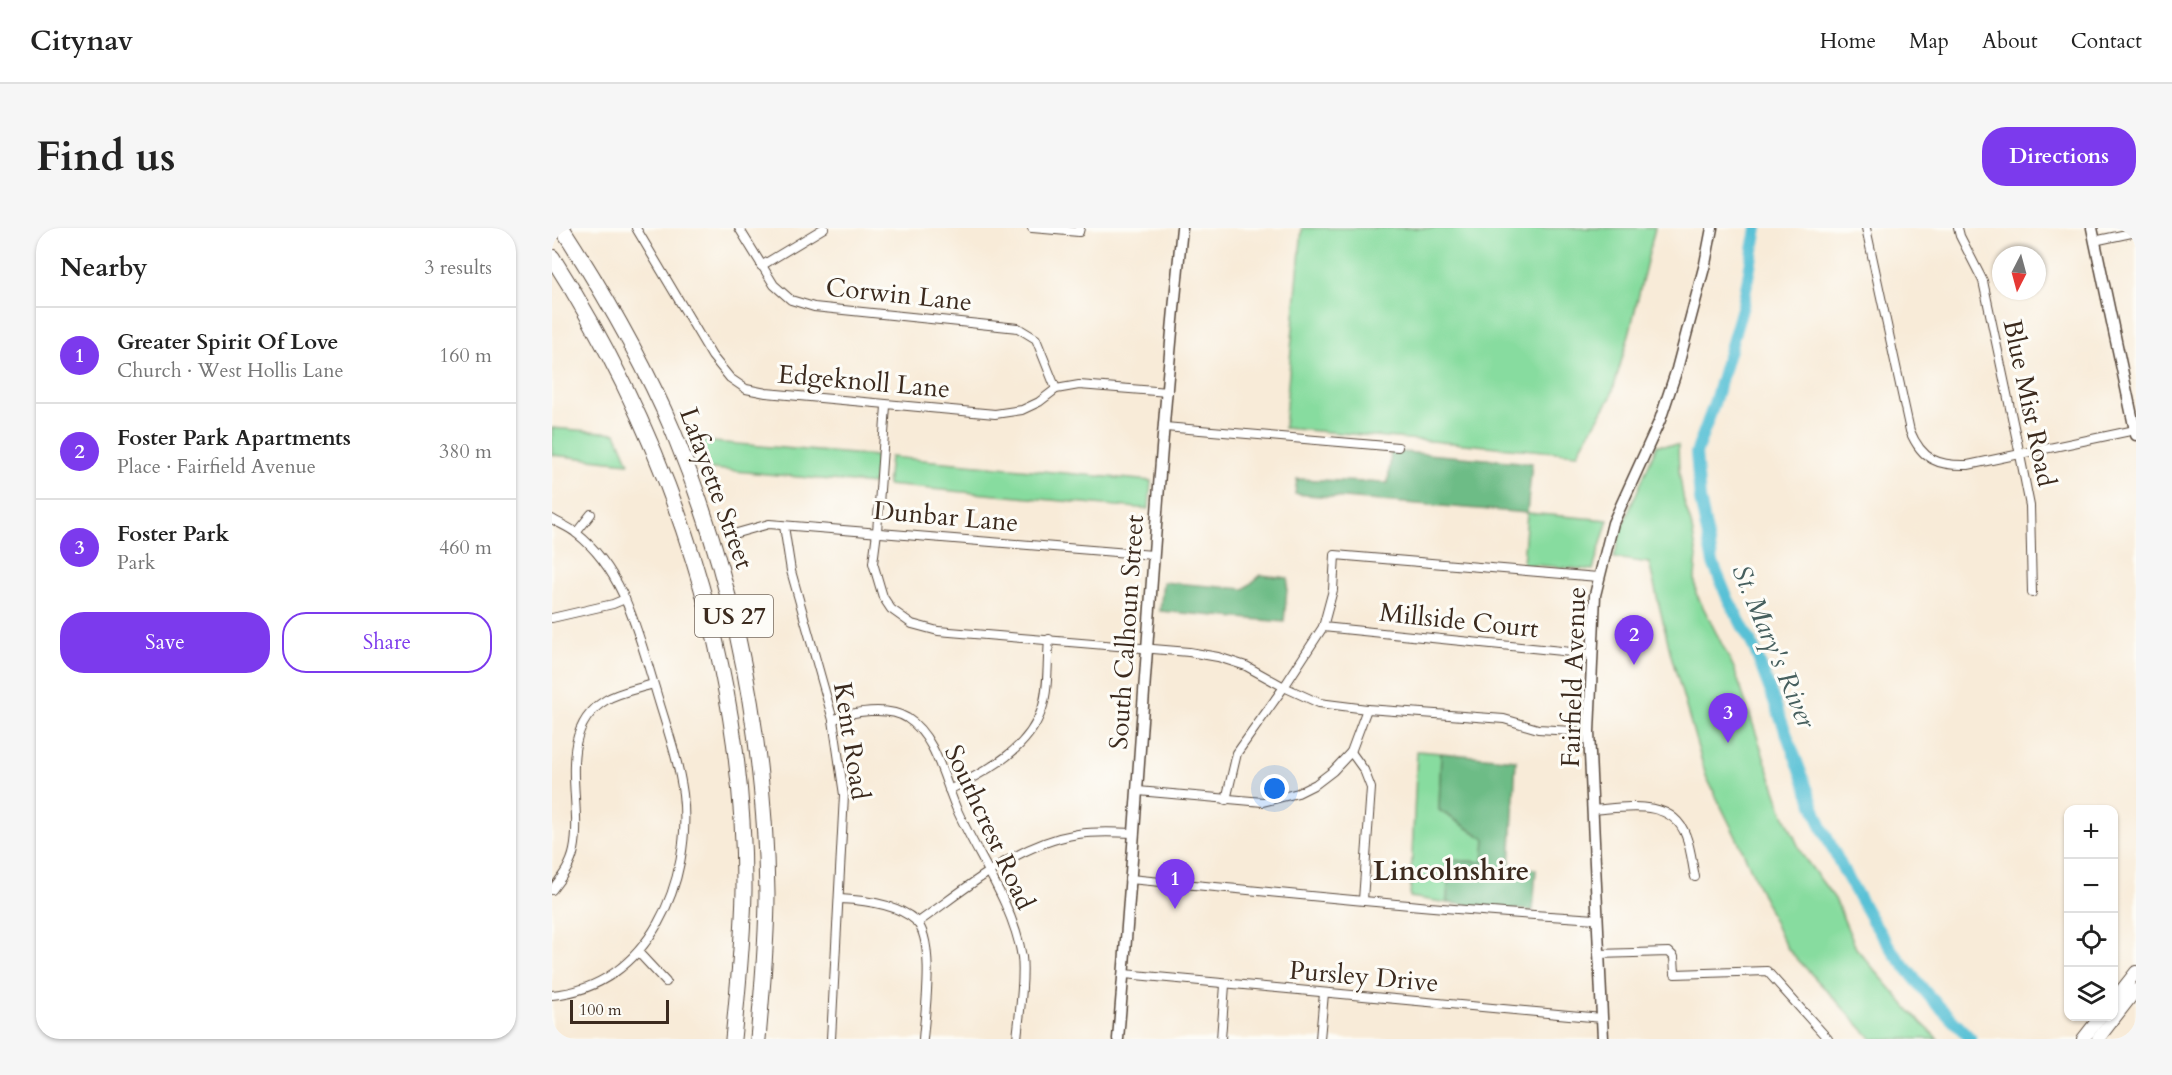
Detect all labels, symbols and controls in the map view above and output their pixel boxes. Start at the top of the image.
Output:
text: Citynav [30,22,133,60]
text: Home [1820,27,1876,56]
text: Map [1909,27,1949,56]
text: About [1982,27,2038,56]
text: Contact [2071,27,2142,56]
button: Directions [1982,127,2136,186]
text: Find us [36,128,176,185]
north arrow [1992,246,2046,300]
text: Nearby [60,250,148,285]
text: 3 results [424,254,492,281]
street label: Corwin Lane [824,269,974,320]
street label: Blue Mist Road [1995,316,2064,490]
text: Greater Spirit Of Love [117,327,338,357]
text: 1 [74,342,85,369]
text: 160 m [439,342,492,369]
text: Church · West Hollis Lane [117,357,344,384]
street label: Edgeknoll Lane [776,357,952,406]
street label: Lafayette Street [671,403,762,574]
text: Foster Park Apartments [117,423,351,453]
text: 2 [74,438,85,465]
text: 380 m [439,438,492,465]
text: Place · Fairfield Avenue [117,453,316,480]
street label: Dunbar Lane [872,493,1020,540]
street label: South Calhoun Street [1101,513,1152,751]
text: Foster Park [117,519,229,549]
text: 3 [74,534,85,561]
text: 460 m [439,534,492,561]
text: Park [117,549,155,576]
water label: St. Mary's River [1722,559,1825,735]
street label: Fairfield Avenue [1553,586,1594,768]
road number: US 27 [695,595,773,637]
street label: Millside Court [1378,595,1540,646]
button: Save [60,612,270,673]
button: Share [282,612,492,673]
pin: 2 [1614,616,1654,665]
street label: Kent Road [825,680,878,802]
pin: 3 [1708,694,1748,743]
street label: Southcrest Road [936,739,1043,915]
your location [1260,774,1289,803]
map controls [2064,805,2118,1021]
button: + [2064,805,2118,859]
district label: Lincolnshire [1373,853,1529,890]
button: − [2064,859,2118,913]
pin: 1 [1156,860,1194,909]
button: locate [2064,913,2118,967]
street label: Pursley Drive [1288,953,1440,1000]
button: layers [2064,967,2118,1021]
scale bar [570,997,669,1024]
text: 100 m [579,999,621,1021]

